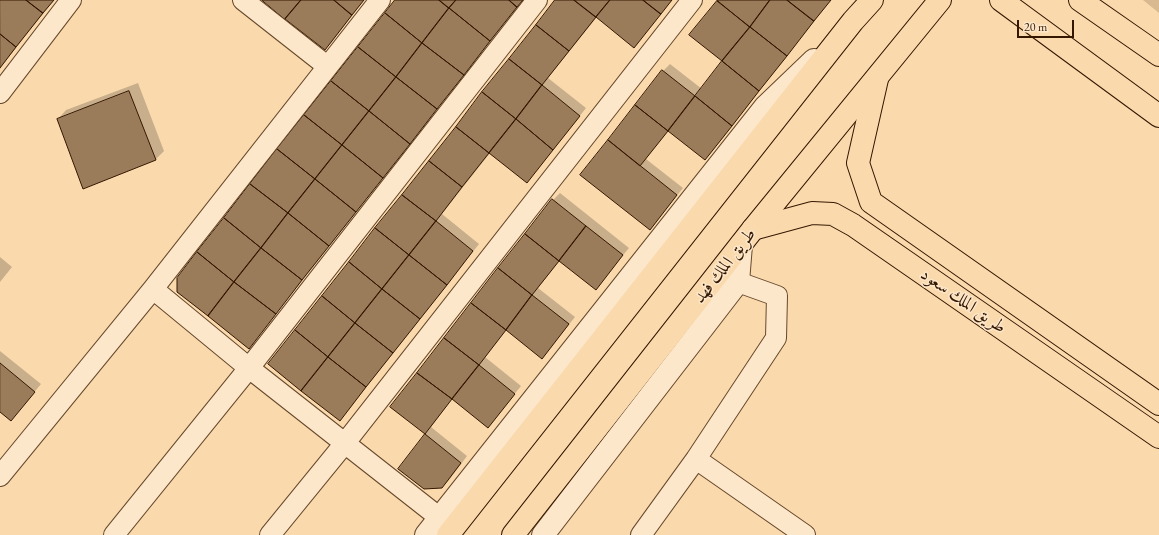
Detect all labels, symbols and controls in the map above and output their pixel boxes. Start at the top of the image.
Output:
scale bar [1019,12,1076,38]
text: 20 m [1024,19,1047,35]
street label: طريق الملك فهد [689,224,761,308]
street label: طريق الملك سعود [916,264,1010,338]

